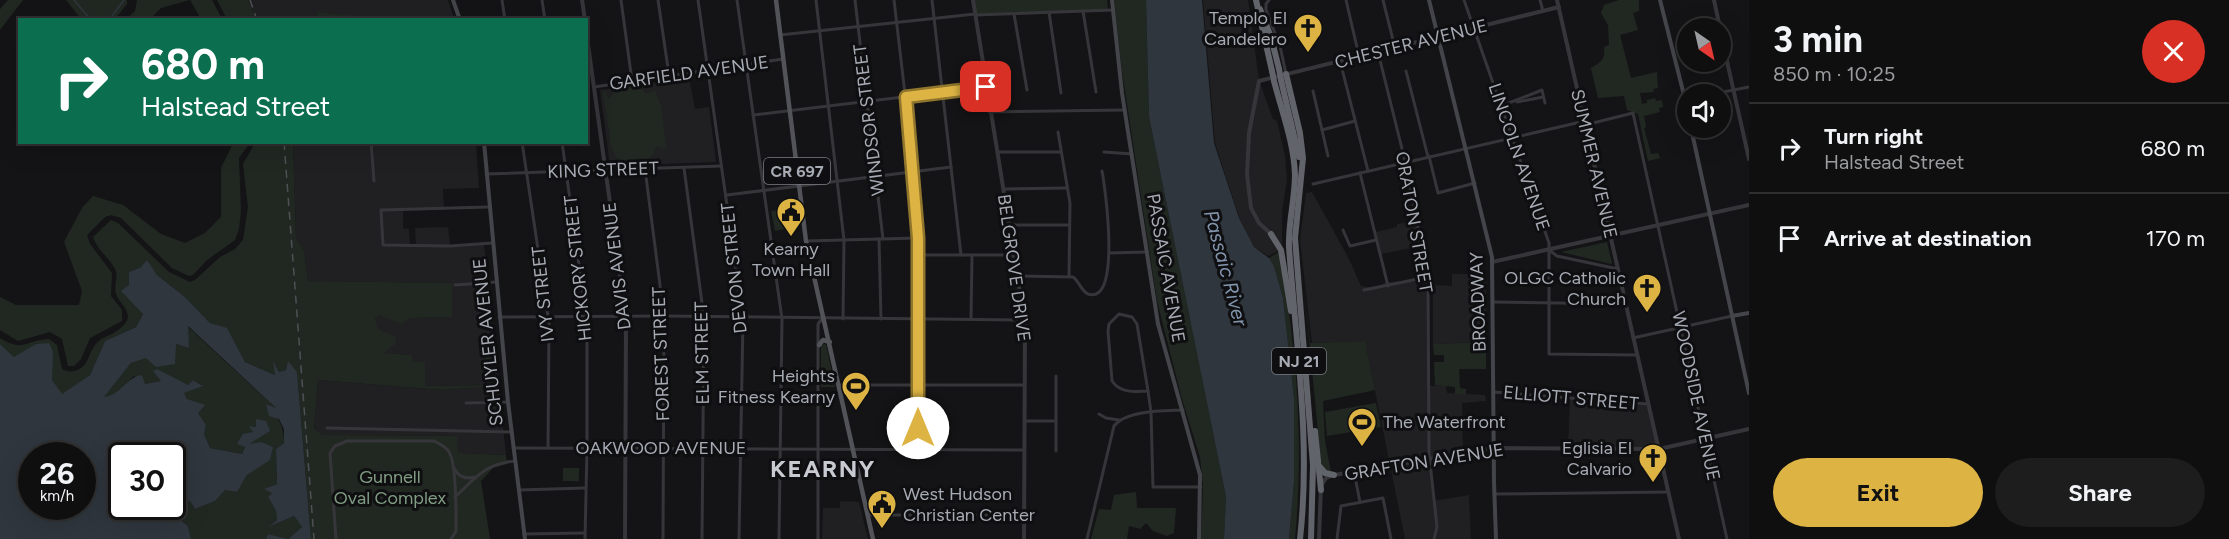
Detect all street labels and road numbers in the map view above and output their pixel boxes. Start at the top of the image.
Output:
street label: CHESTER AVENUE [1332,14,1490,74]
street label: WINDSOR STREET [849,43,889,197]
street label: GARFIELD AVENUE [608,51,770,95]
street label: LINCOLN AVENUE [1483,80,1555,234]
street label: SUMMER AVENUE [1566,87,1622,241]
street label: ORATON STREET [1391,150,1437,294]
street label: KING STREET [547,157,659,183]
road number: CR 697 [764,158,830,184]
street label: PASSAIC AVENUE [1142,192,1190,344]
street label: BELGROVE DRIVE [993,193,1035,343]
street label: HICKORY STREET [559,194,597,342]
street label: DAVIS AVENUE [598,201,636,331]
street label: DEVON STREET [716,201,752,334]
street label: IVY STREET [527,245,559,343]
street label: BROADWAY [1465,251,1491,352]
street label: SCHUYLER AVENUE [468,257,508,427]
street label: FOREST STREET [648,286,674,422]
street label: ELM STREET [690,301,714,405]
street label: WOODSIDE AVENUE [1667,309,1725,483]
road number: NJ 21 [1272,348,1326,374]
street label: ELLIOTT STREET [1502,381,1640,415]
street label: OAKWOOD AVENUE [575,437,747,459]
street label: GRAFTON AVENUE [1343,439,1505,485]

